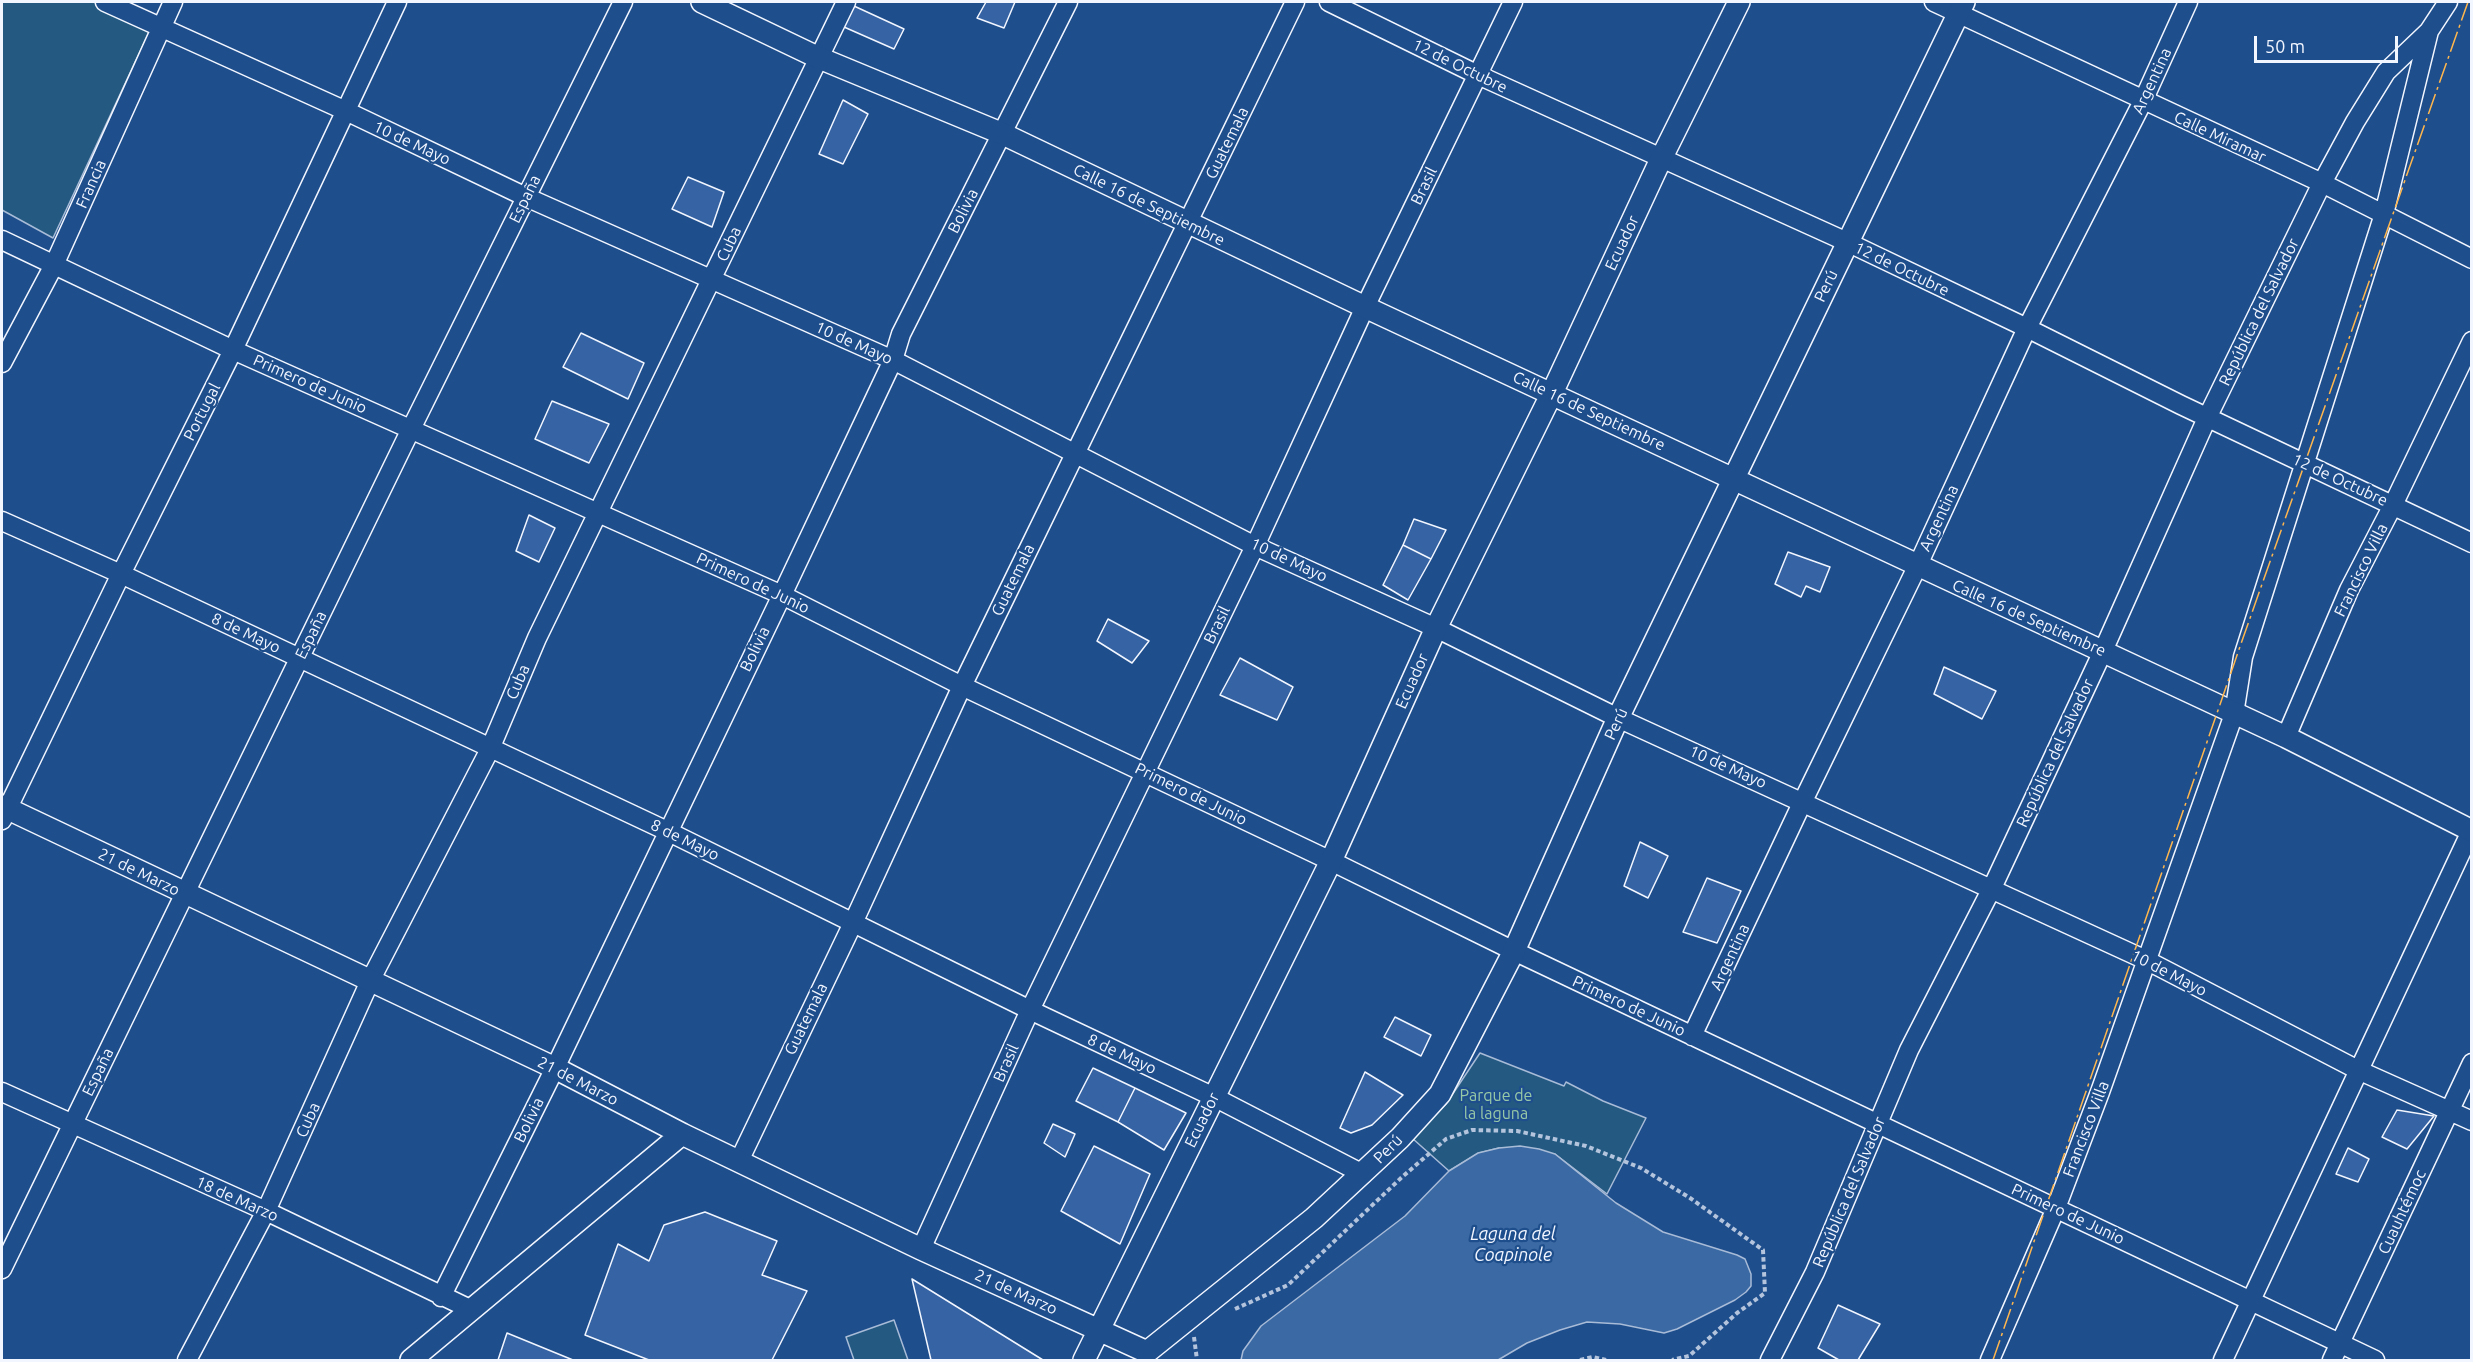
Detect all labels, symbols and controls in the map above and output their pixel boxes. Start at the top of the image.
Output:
scale bar [2257,24,2401,62]
street label: 12 de Octubre [1409,35,1511,97]
text: 50 m [2265,36,2305,56]
street label: Argentina [2128,45,2176,117]
street label: Guatemala [1201,104,1253,182]
street label: Calle Miramar [2171,107,2269,167]
street label: 10 de Mayo [370,117,454,169]
street label: Francia [72,157,110,211]
street label: Calle 16 de Septiembre [1070,160,1228,250]
street label: Brasil [1407,164,1441,208]
street label: España [505,172,545,226]
street label: Bolivia [944,185,982,237]
street label: Ecuador [1601,212,1643,274]
street label: Cuba [713,223,745,265]
street label: República del Salvador [2215,235,2303,389]
street label: 12 de Octubre [1851,238,1953,300]
street label: Perú [1810,267,1842,305]
street label: 10 de Mayo [812,317,896,369]
street label: Primero de Junio [250,350,370,418]
street label: Calle 16 de Septiembre [1510,367,1668,455]
street label: Portugal [179,380,225,444]
street label: 12 de Octubre [2289,450,2391,510]
street label: Argentina [1915,482,1963,554]
street label: Francisco Villa [2330,520,2392,620]
street label: 10 de Mayo [1247,534,1331,586]
street label: Guatemala [987,541,1039,619]
street label: Primero de Junio [693,548,813,618]
street label: Calle 16 de Septiembre [1949,575,2109,661]
street label: Brasil [1200,603,1234,647]
street label: España [291,608,331,662]
street label: 8 de Mayo [209,609,283,657]
street label: Bolivia [736,623,774,675]
street label: Ecuador [1391,650,1433,712]
street label: Cuba [502,662,534,702]
street label: República del Salvador [2012,676,2098,830]
street label: Perú [1600,705,1632,743]
street label: 10 de Mayo [1686,741,1770,793]
street label: Primero de Junio [1132,759,1250,829]
street label: 8 de Mayo [648,815,722,865]
street label: 21 de Marzo [95,844,183,900]
street label: Argentina [1706,921,1754,993]
street label: 10 de Mayo [2128,946,2210,1000]
street label: Primero de Junio [1569,971,1689,1041]
street label: Guatemala [780,980,832,1058]
street label: 8 de Mayo [1085,1030,1159,1078]
street label: Brasil [989,1041,1023,1085]
street label: España [78,1045,118,1099]
street label: 21 de Marzo [534,1052,622,1110]
street label: Francisco Villa [2059,1078,2113,1180]
park label: Parque de la laguna [1460,1086,1532,1124]
street label: Ecuador [1181,1089,1223,1151]
street label: Bolivia [510,1094,548,1146]
street label: Cuba [292,1099,324,1141]
street label: República del Salvador [1809,1114,1889,1270]
street label: Perú [1369,1130,1407,1168]
street label: Cuauhtémoc [2374,1167,2430,1257]
street label: 18 de Marzo [193,1172,281,1226]
street label: Primero de Junio [2008,1179,2128,1249]
water label: Laguna del Coapinole [1470,1223,1556,1266]
street label: 21 de Marzo [972,1265,1060,1319]

